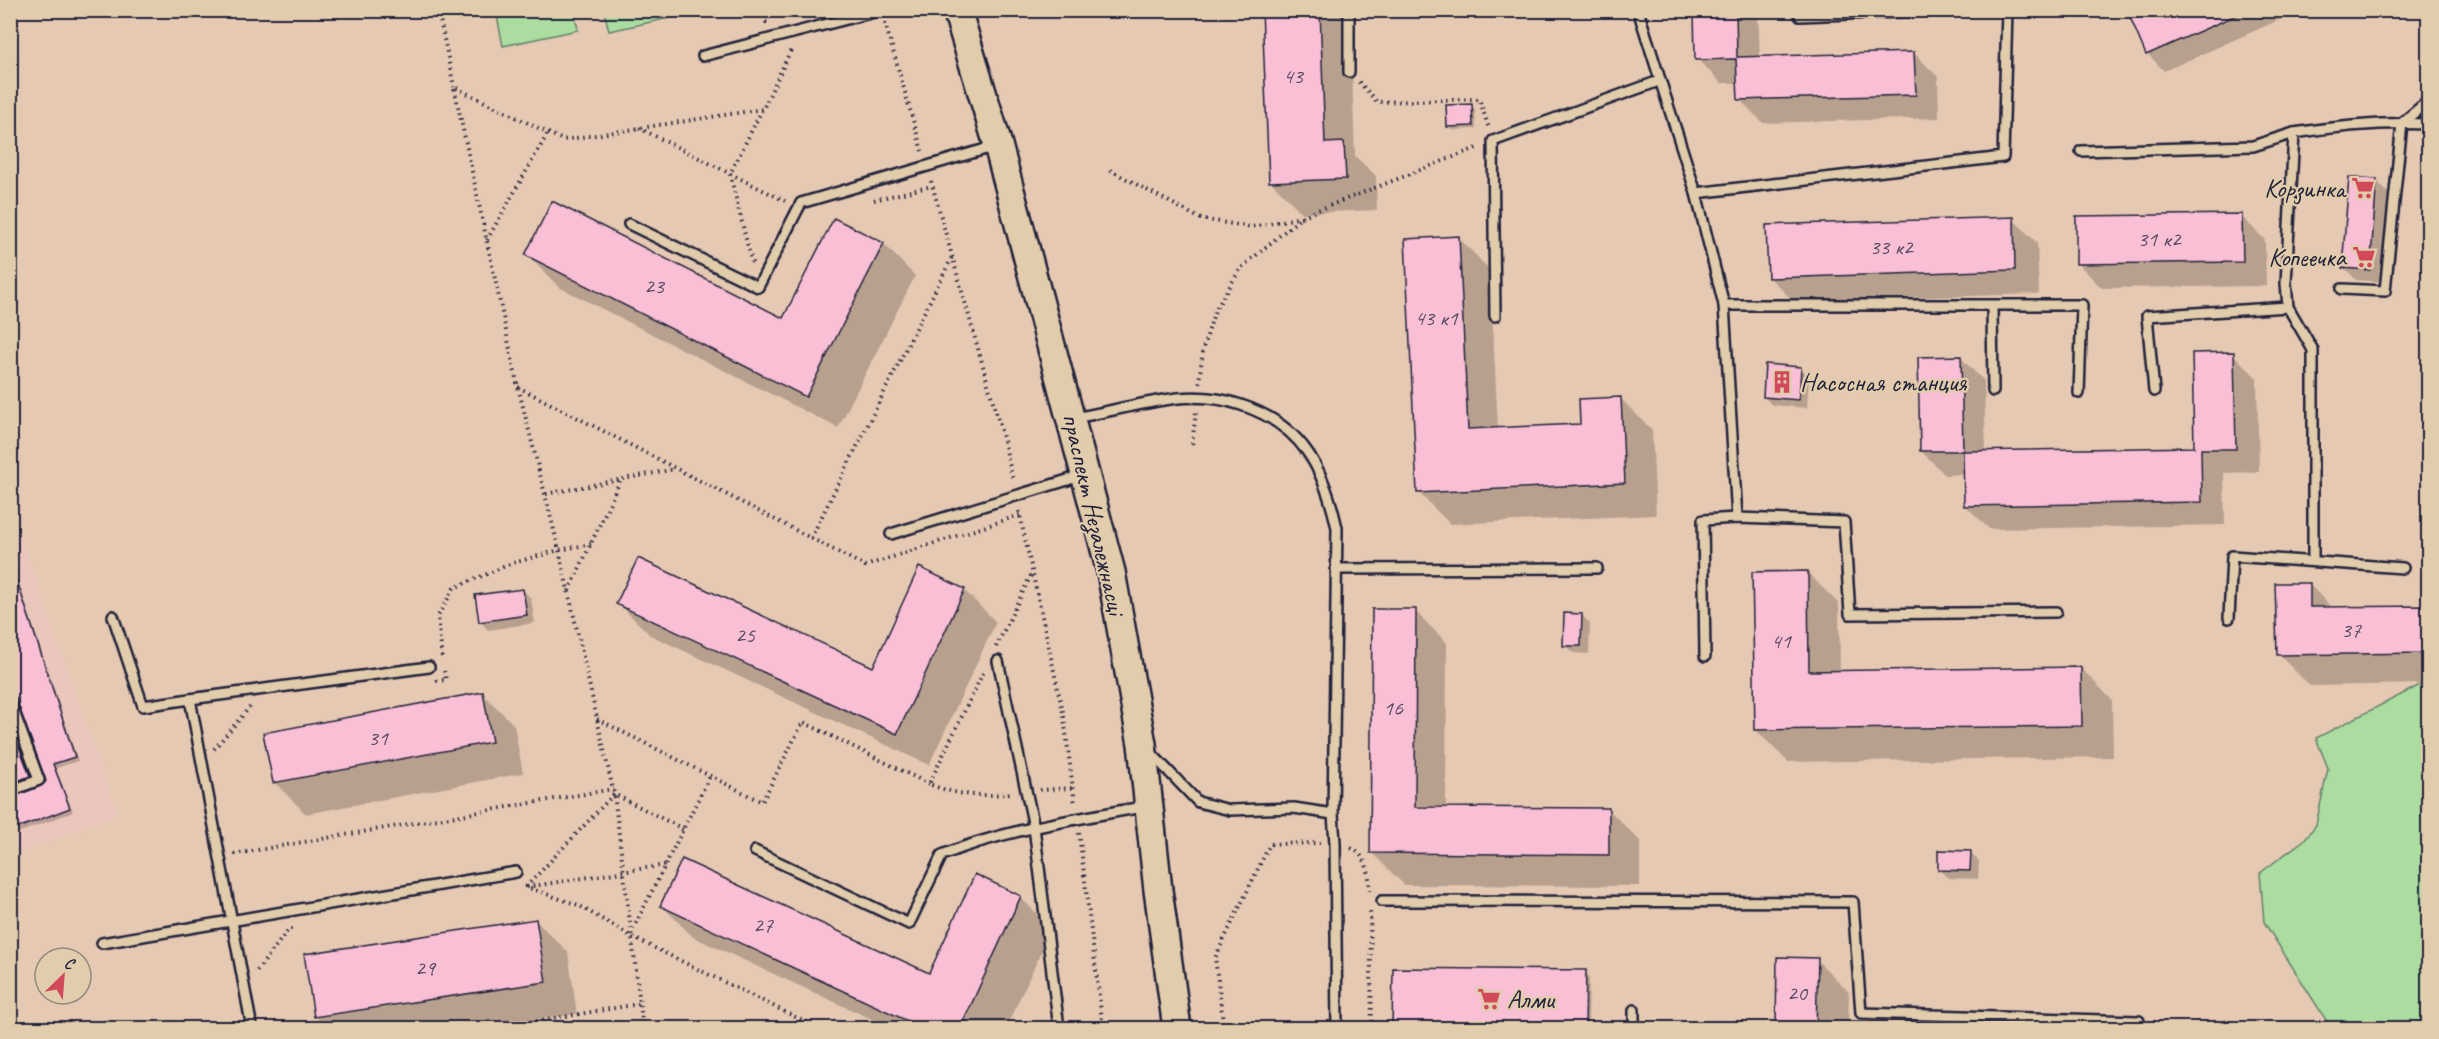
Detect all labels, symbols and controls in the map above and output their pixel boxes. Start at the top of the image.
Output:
house number: 43 [1283,62,1305,90]
place label: Корзинка [2264,172,2347,205]
supermarket icon: Корзинка [2350,175,2376,201]
house number: 31 к2 [2137,225,2183,253]
house number: 33 к2 [1869,233,1915,261]
place label: Копеечка [2269,241,2348,274]
supermarket icon: Копеечка [2351,244,2377,270]
house number: 23 [644,272,666,300]
house number: 43 к1 [1414,304,1459,332]
place label: Насосная станция [1800,366,1968,399]
building icon: Насосная станция [1769,369,1795,395]
street label: праспект Незалежнасці [1054,410,1134,621]
house number: 37 [2341,616,2362,644]
house number: 25 [735,621,756,649]
house number: 41 [1771,627,1792,655]
house number: 16 [1383,694,1404,722]
house number: 31 [368,724,389,752]
house number: 27 [753,911,774,939]
north arrow [33,946,93,1006]
text: С [61,953,79,975]
house number: 29 [415,954,437,982]
house number: 20 [1787,979,1809,1007]
place label: Алми [1507,983,1555,1016]
supermarket icon: Алми [1476,986,1502,1012]

